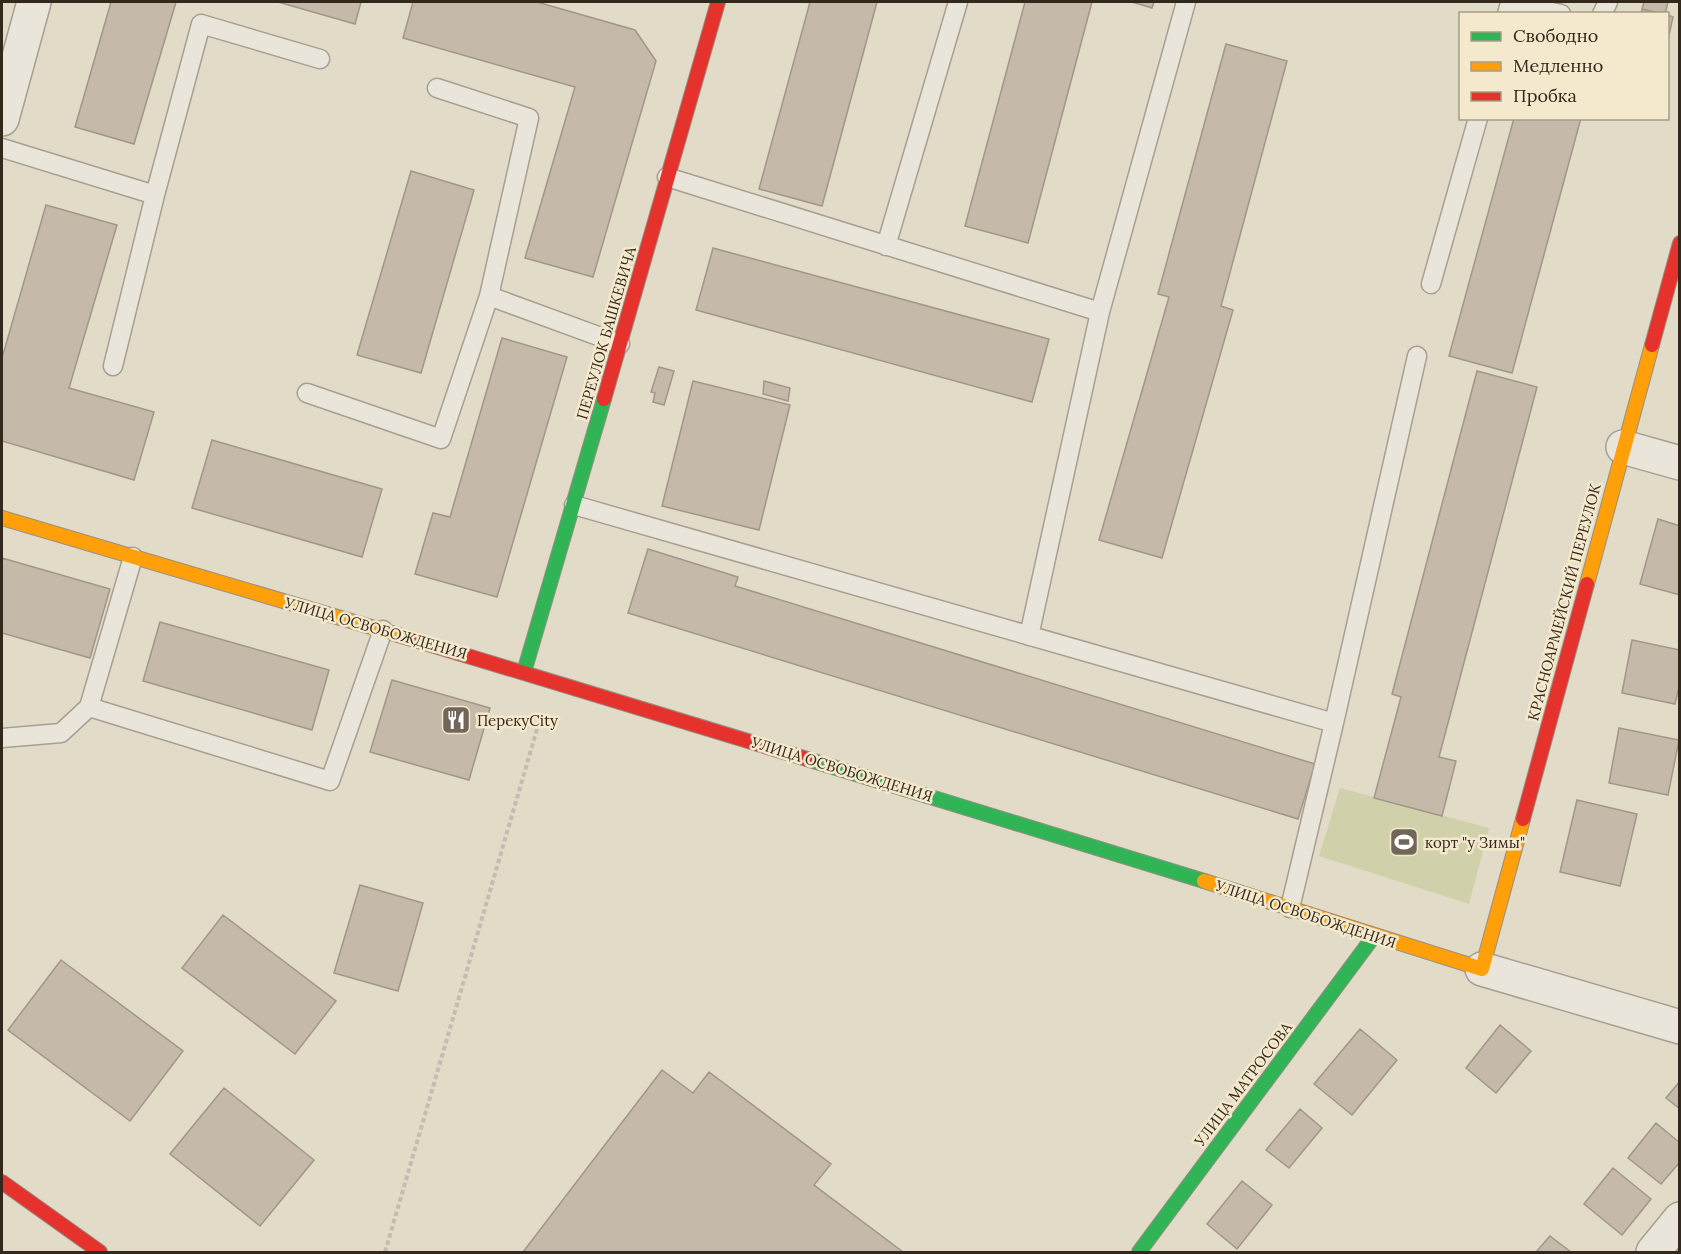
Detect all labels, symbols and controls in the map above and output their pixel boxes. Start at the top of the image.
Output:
legend [1459,12,1669,120]
text: Свободно [1513,24,1598,47]
text: Медленно [1513,54,1603,77]
text: Пробка [1513,84,1577,107]
street label: ПЕРЕУЛОК БАШКЕВИЧА [572,244,640,422]
street label: КРАСНОАРМЕЙСКИЙ ПЕРЕУЛОК [1523,481,1605,723]
street label: УЛИЦА ОСВОБОЖДЕНИЯ [282,593,469,663]
restaurant icon: ПерекуCity [440,704,472,736]
place label: ПерекуCity [477,711,558,730]
street label: УЛИЦА ОСВОБОЖДЕНИЯ [748,732,935,806]
sports icon: корт "у Зимы" [1388,826,1420,858]
place label: корт "у Зимы" [1425,833,1525,852]
street label: УЛИЦА ОСВОБОЖДЕНИЯ [1212,876,1399,952]
street label: УЛИЦА МАТРОСОВА [1190,1018,1296,1151]

